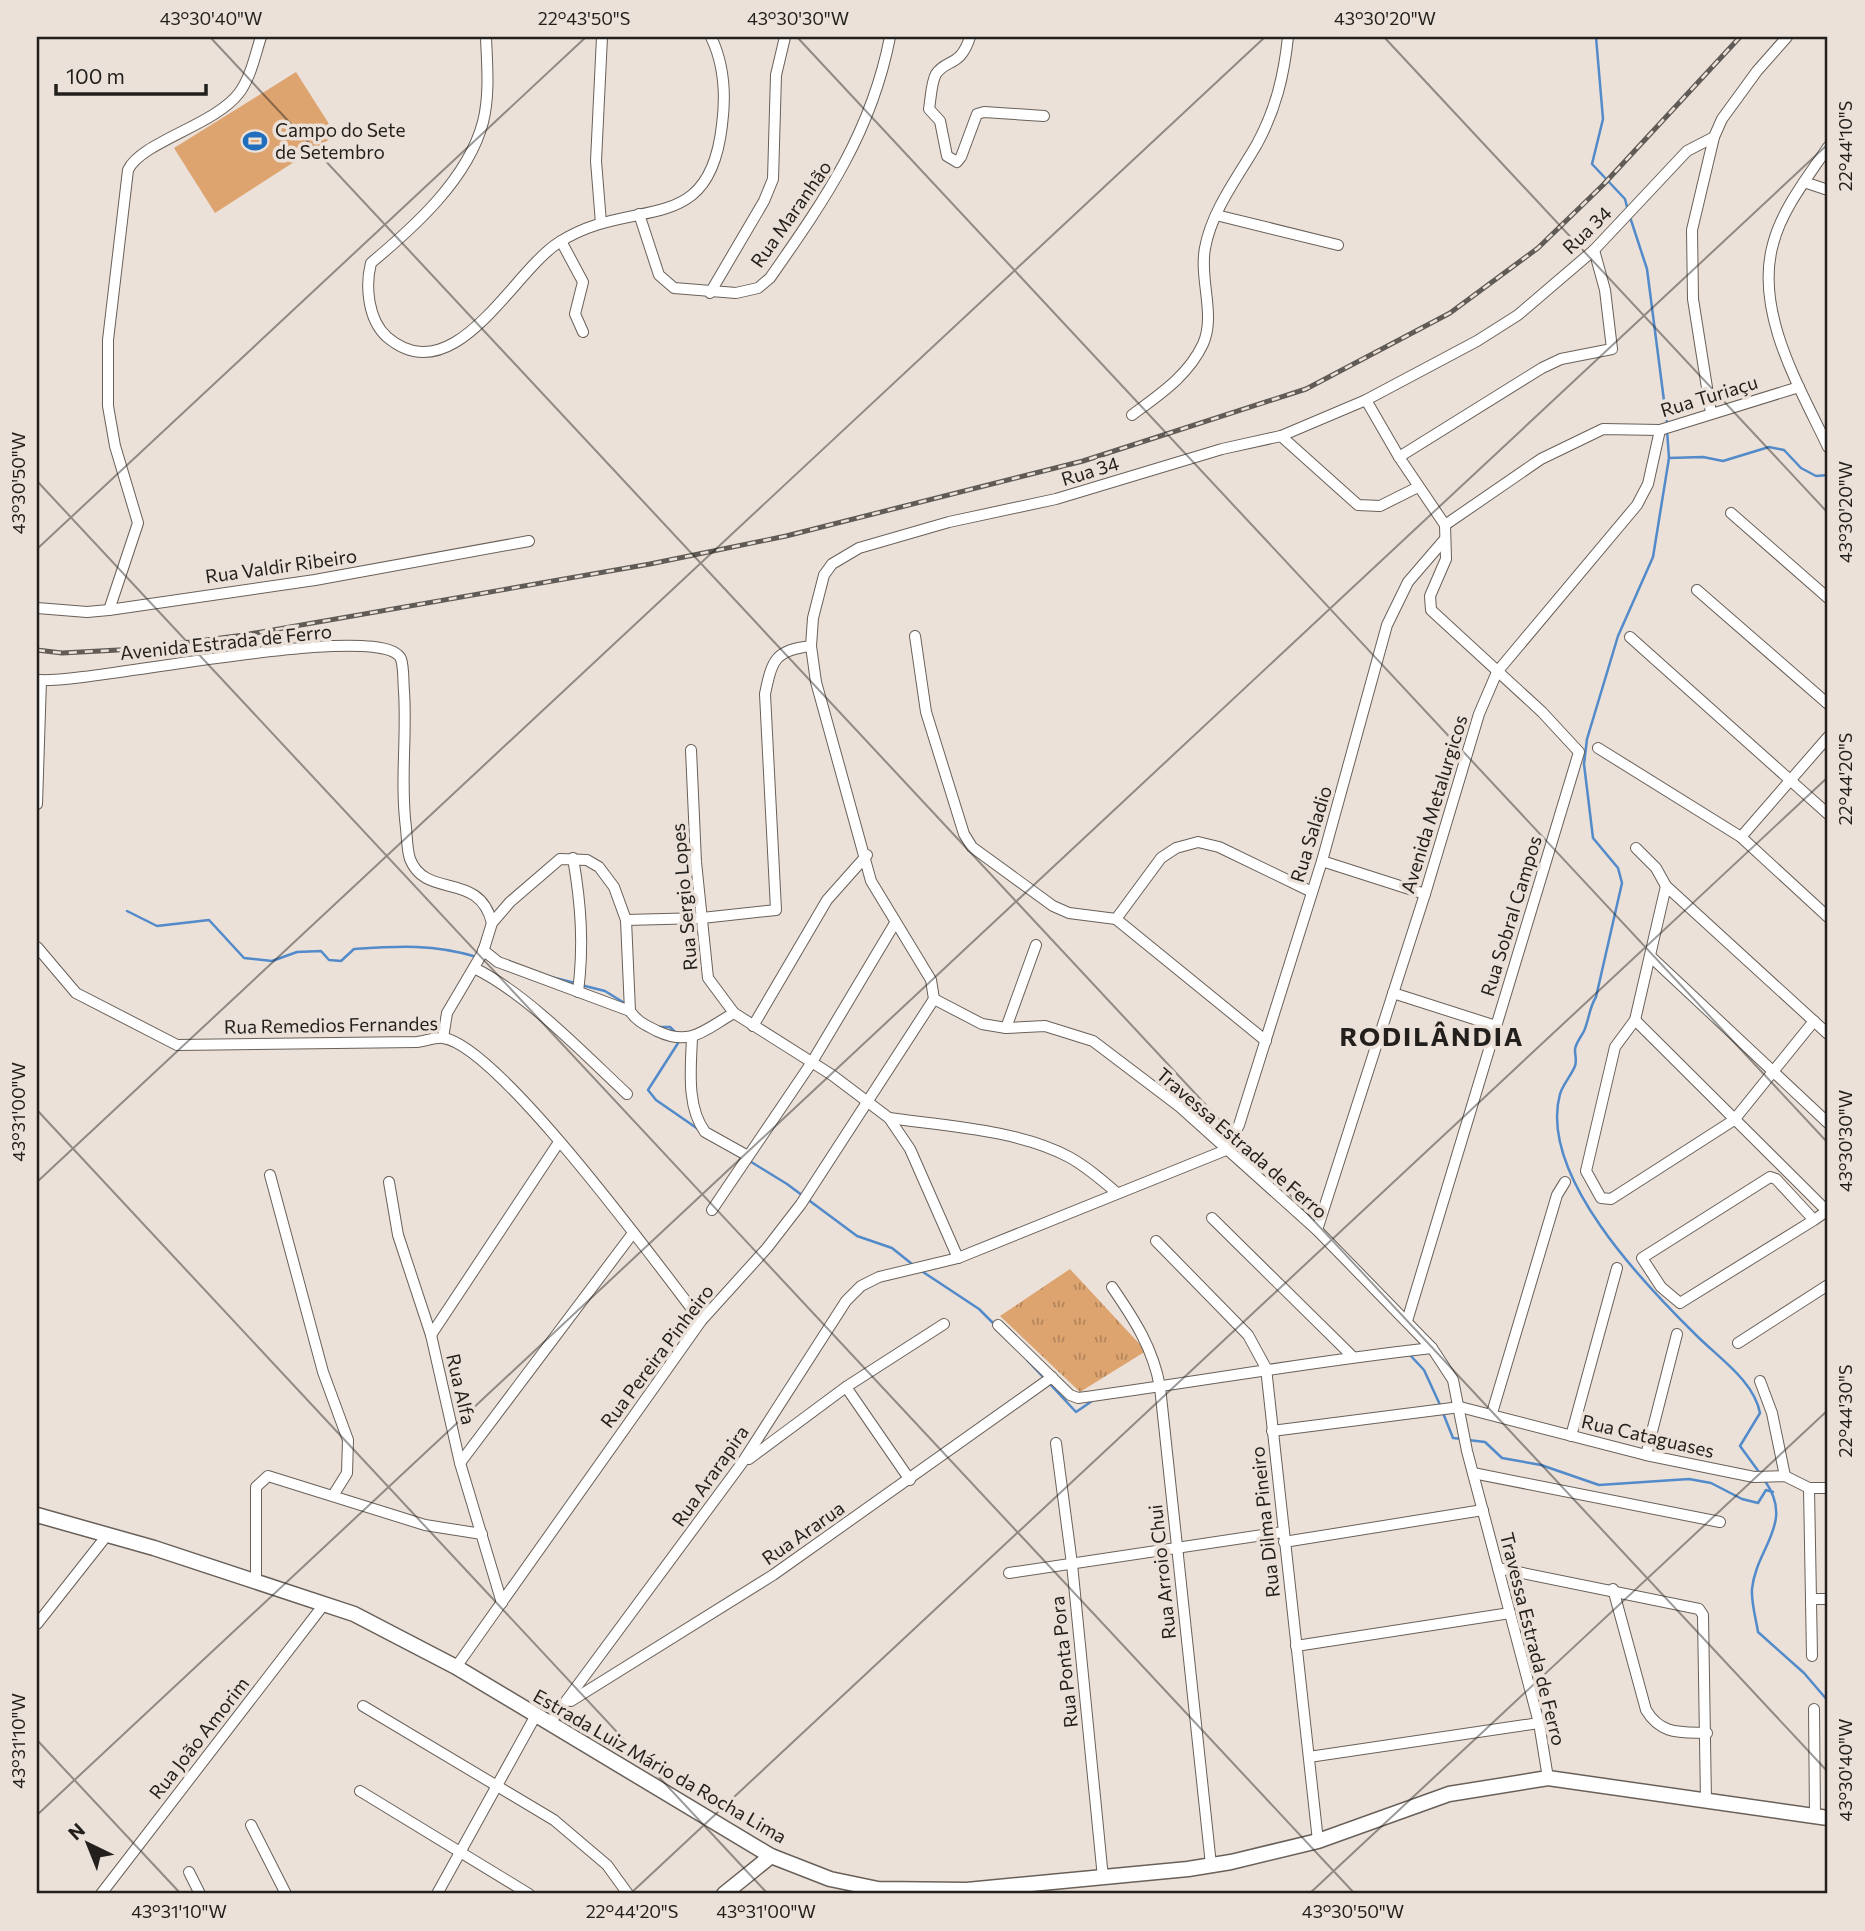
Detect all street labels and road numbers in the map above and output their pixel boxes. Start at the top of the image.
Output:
street label: Rua Maranhão [745,156,836,272]
street label: Rua 34 [1557,201,1616,258]
street label: Rua Turiaçu [1657,370,1760,421]
street label: Rua 34 [1058,451,1121,490]
street label: Rua Valdir Ribeiro [204,543,358,588]
street label: Avenida Estrada de Ferro [119,619,333,664]
street label: Avenida Metalurgicos [1395,712,1472,896]
street label: Rua Saladio [1285,783,1336,885]
street label: Rua Sergio Lopes [666,822,701,972]
street label: Rua Sobral Campos [1475,833,1546,999]
street label: Rua Remedios Fernandes [224,1011,438,1038]
street label: Travessa Estrada de Ferro [1152,1062,1332,1223]
street label: Rua Pereira Pinheiro [595,1279,718,1432]
street label: Rua Alfa [442,1351,481,1427]
street label: Rua Cataguases [1579,1409,1717,1462]
street label: Rua Ararapira [666,1421,753,1531]
street label: Rua Dilma Pineiro [1245,1445,1284,1599]
street label: Rua Ararua [757,1496,848,1569]
street label: Rua Arroio Chui [1143,1504,1180,1641]
street label: Travessa Estrada de Ferro [1496,1530,1571,1748]
street label: Rua Ponta Pora [1045,1595,1082,1729]
street label: Rua João Amorim [144,1672,253,1803]
street label: Estrada Luiz Mário da Rocha Lima [530,1684,791,1848]

